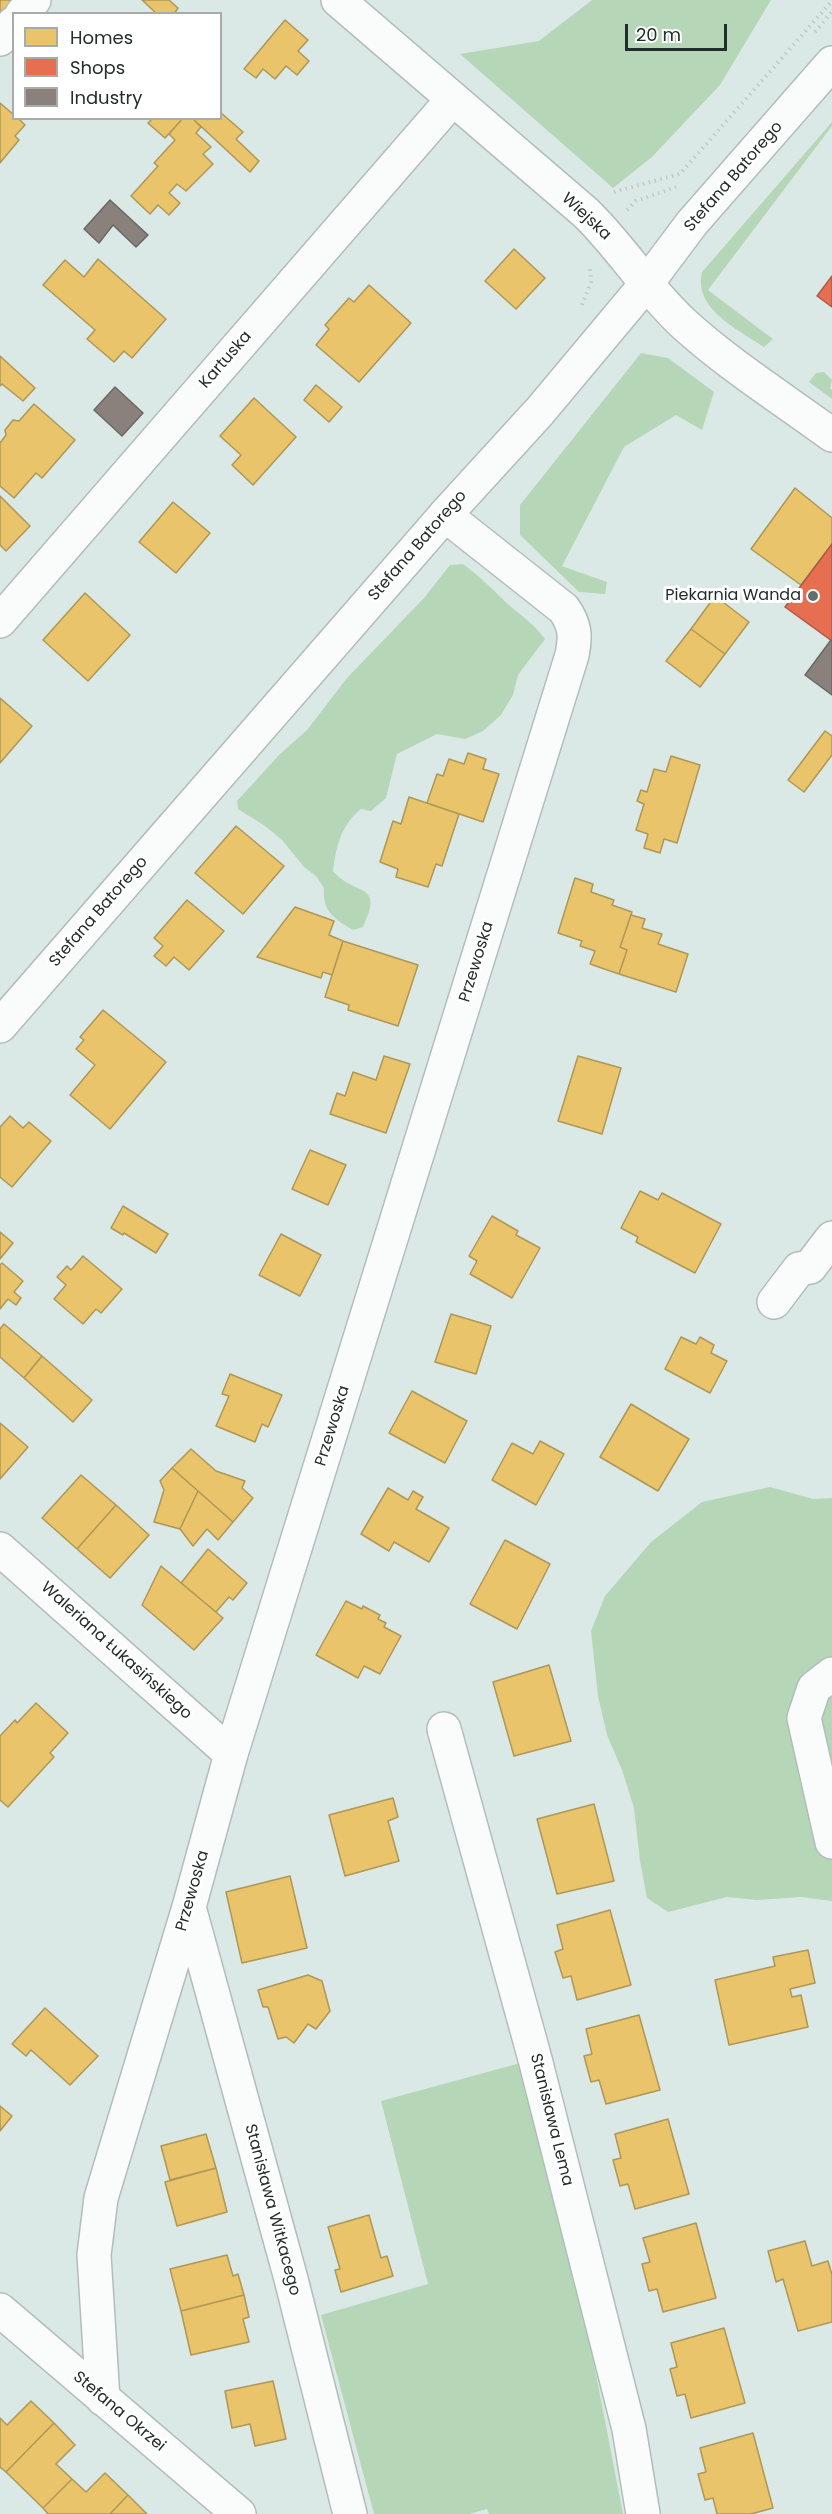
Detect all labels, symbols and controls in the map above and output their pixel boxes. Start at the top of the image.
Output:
legend [12,12,222,120]
scale bar [628,12,730,50]
text: 20 m [636,22,681,47]
text: Homes [70,25,133,50]
text: Shops [70,55,125,80]
text: Industry [70,85,142,110]
street label: Stefana Batorego [681,118,787,236]
street label: Wiejska [557,189,615,245]
street label: Kartuska [196,327,256,393]
street label: Stefana Batorego [365,487,471,605]
place label: Piekarnia Wanda [665,586,801,606]
marker: Piekarnia Wanda [806,589,820,603]
street label: Stefana Batorego [46,853,152,971]
street label: Przewoska [456,919,498,1005]
street label: Przewoska [312,1383,354,1469]
street label: Waleriana Łukasińskiego [37,1578,195,1724]
street label: Przewoska [172,1848,214,1934]
street label: Stanisława Lema [525,2052,577,2188]
street label: Stanisława Witkacego [240,2122,304,2298]
street label: Stefana Okrzei [69,2368,169,2456]

